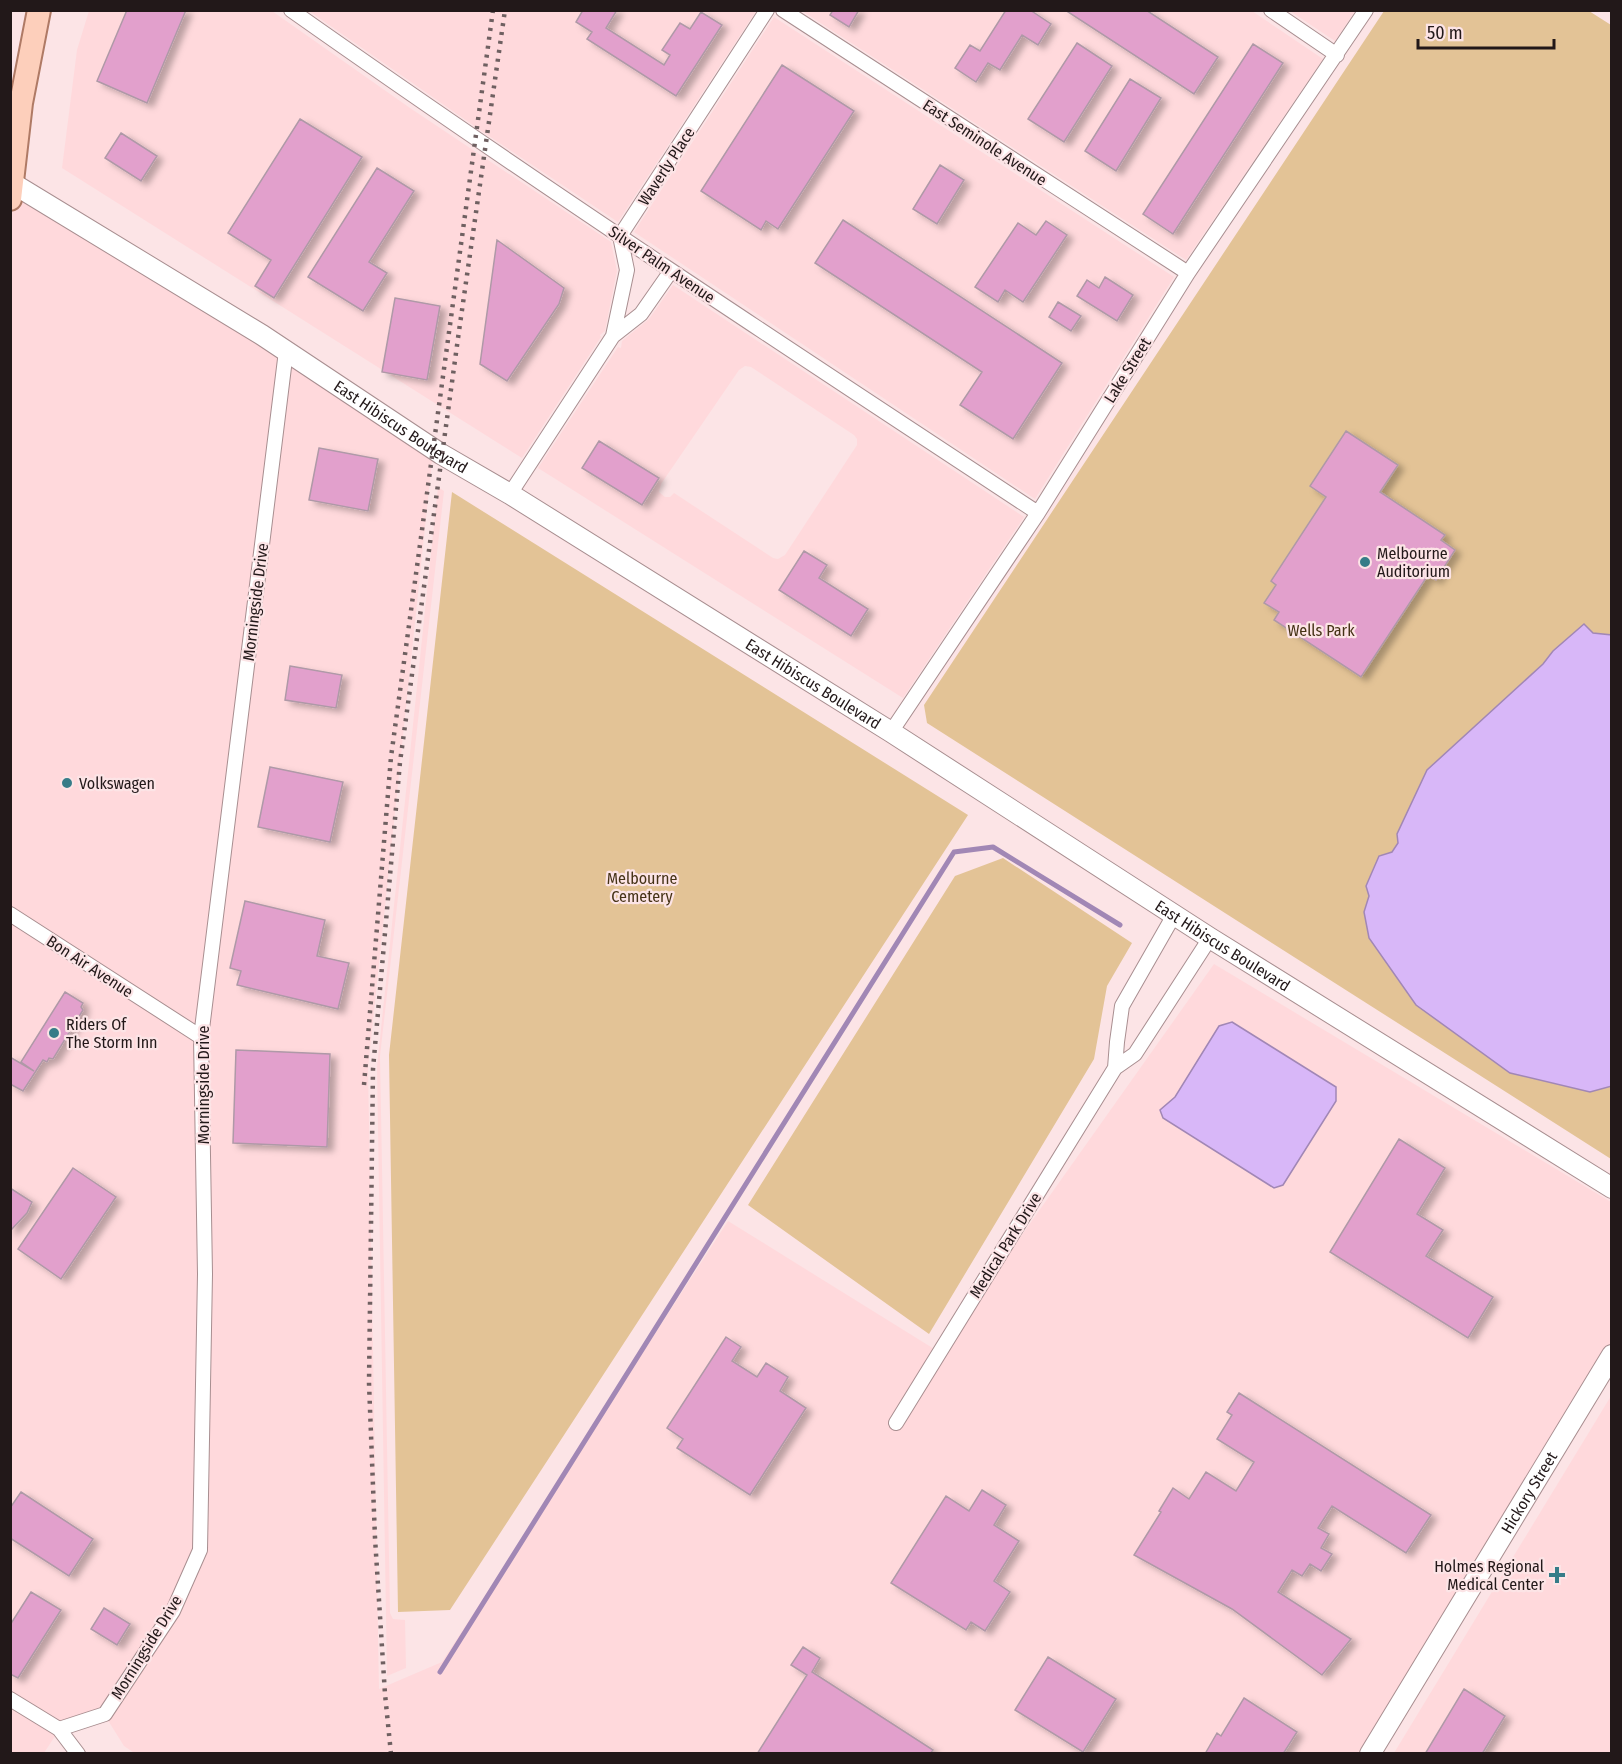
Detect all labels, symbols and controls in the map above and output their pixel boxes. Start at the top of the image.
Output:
scale bar [1418,12,1554,50]
text: 50 m [1427,22,1463,44]
street label: East Seminole Avenue [919,95,1050,190]
street label: Waverly Place [634,124,699,209]
street label: Silver Palm Avenue [605,222,718,307]
street label: Lake Street [1100,334,1155,406]
street label: East Hibiscus Boulevard [330,377,471,477]
street label: Morningside Drive [239,542,272,662]
place label: Melbourne Auditorium [1377,544,1450,581]
marker: Melbourne Auditorium [1358,555,1372,569]
park label: Wells Park [1287,621,1355,640]
street label: East Hibiscus Boulevard [742,635,884,733]
place label: Volkswagen [79,774,155,793]
marker: Volkswagen [60,776,74,790]
park label: Melbourne Cemetery [607,869,677,906]
street label: East Hibiscus Boulevard [1152,896,1293,995]
street label: Bon Air Avenue [43,931,137,1001]
place label: Riders Of The Storm Inn [66,1015,158,1052]
marker: Riders Of The Storm Inn [47,1026,61,1040]
street label: Morningside Drive [194,1026,213,1144]
street label: Medical Park Drive [965,1189,1045,1301]
street label: Hickory Street [1497,1448,1562,1537]
place label: Holmes Regional Medical Center [1434,1557,1544,1594]
marker: Holmes Regional Medical Center [1548,1566,1566,1584]
street label: Morningside Drive [107,1592,186,1703]

